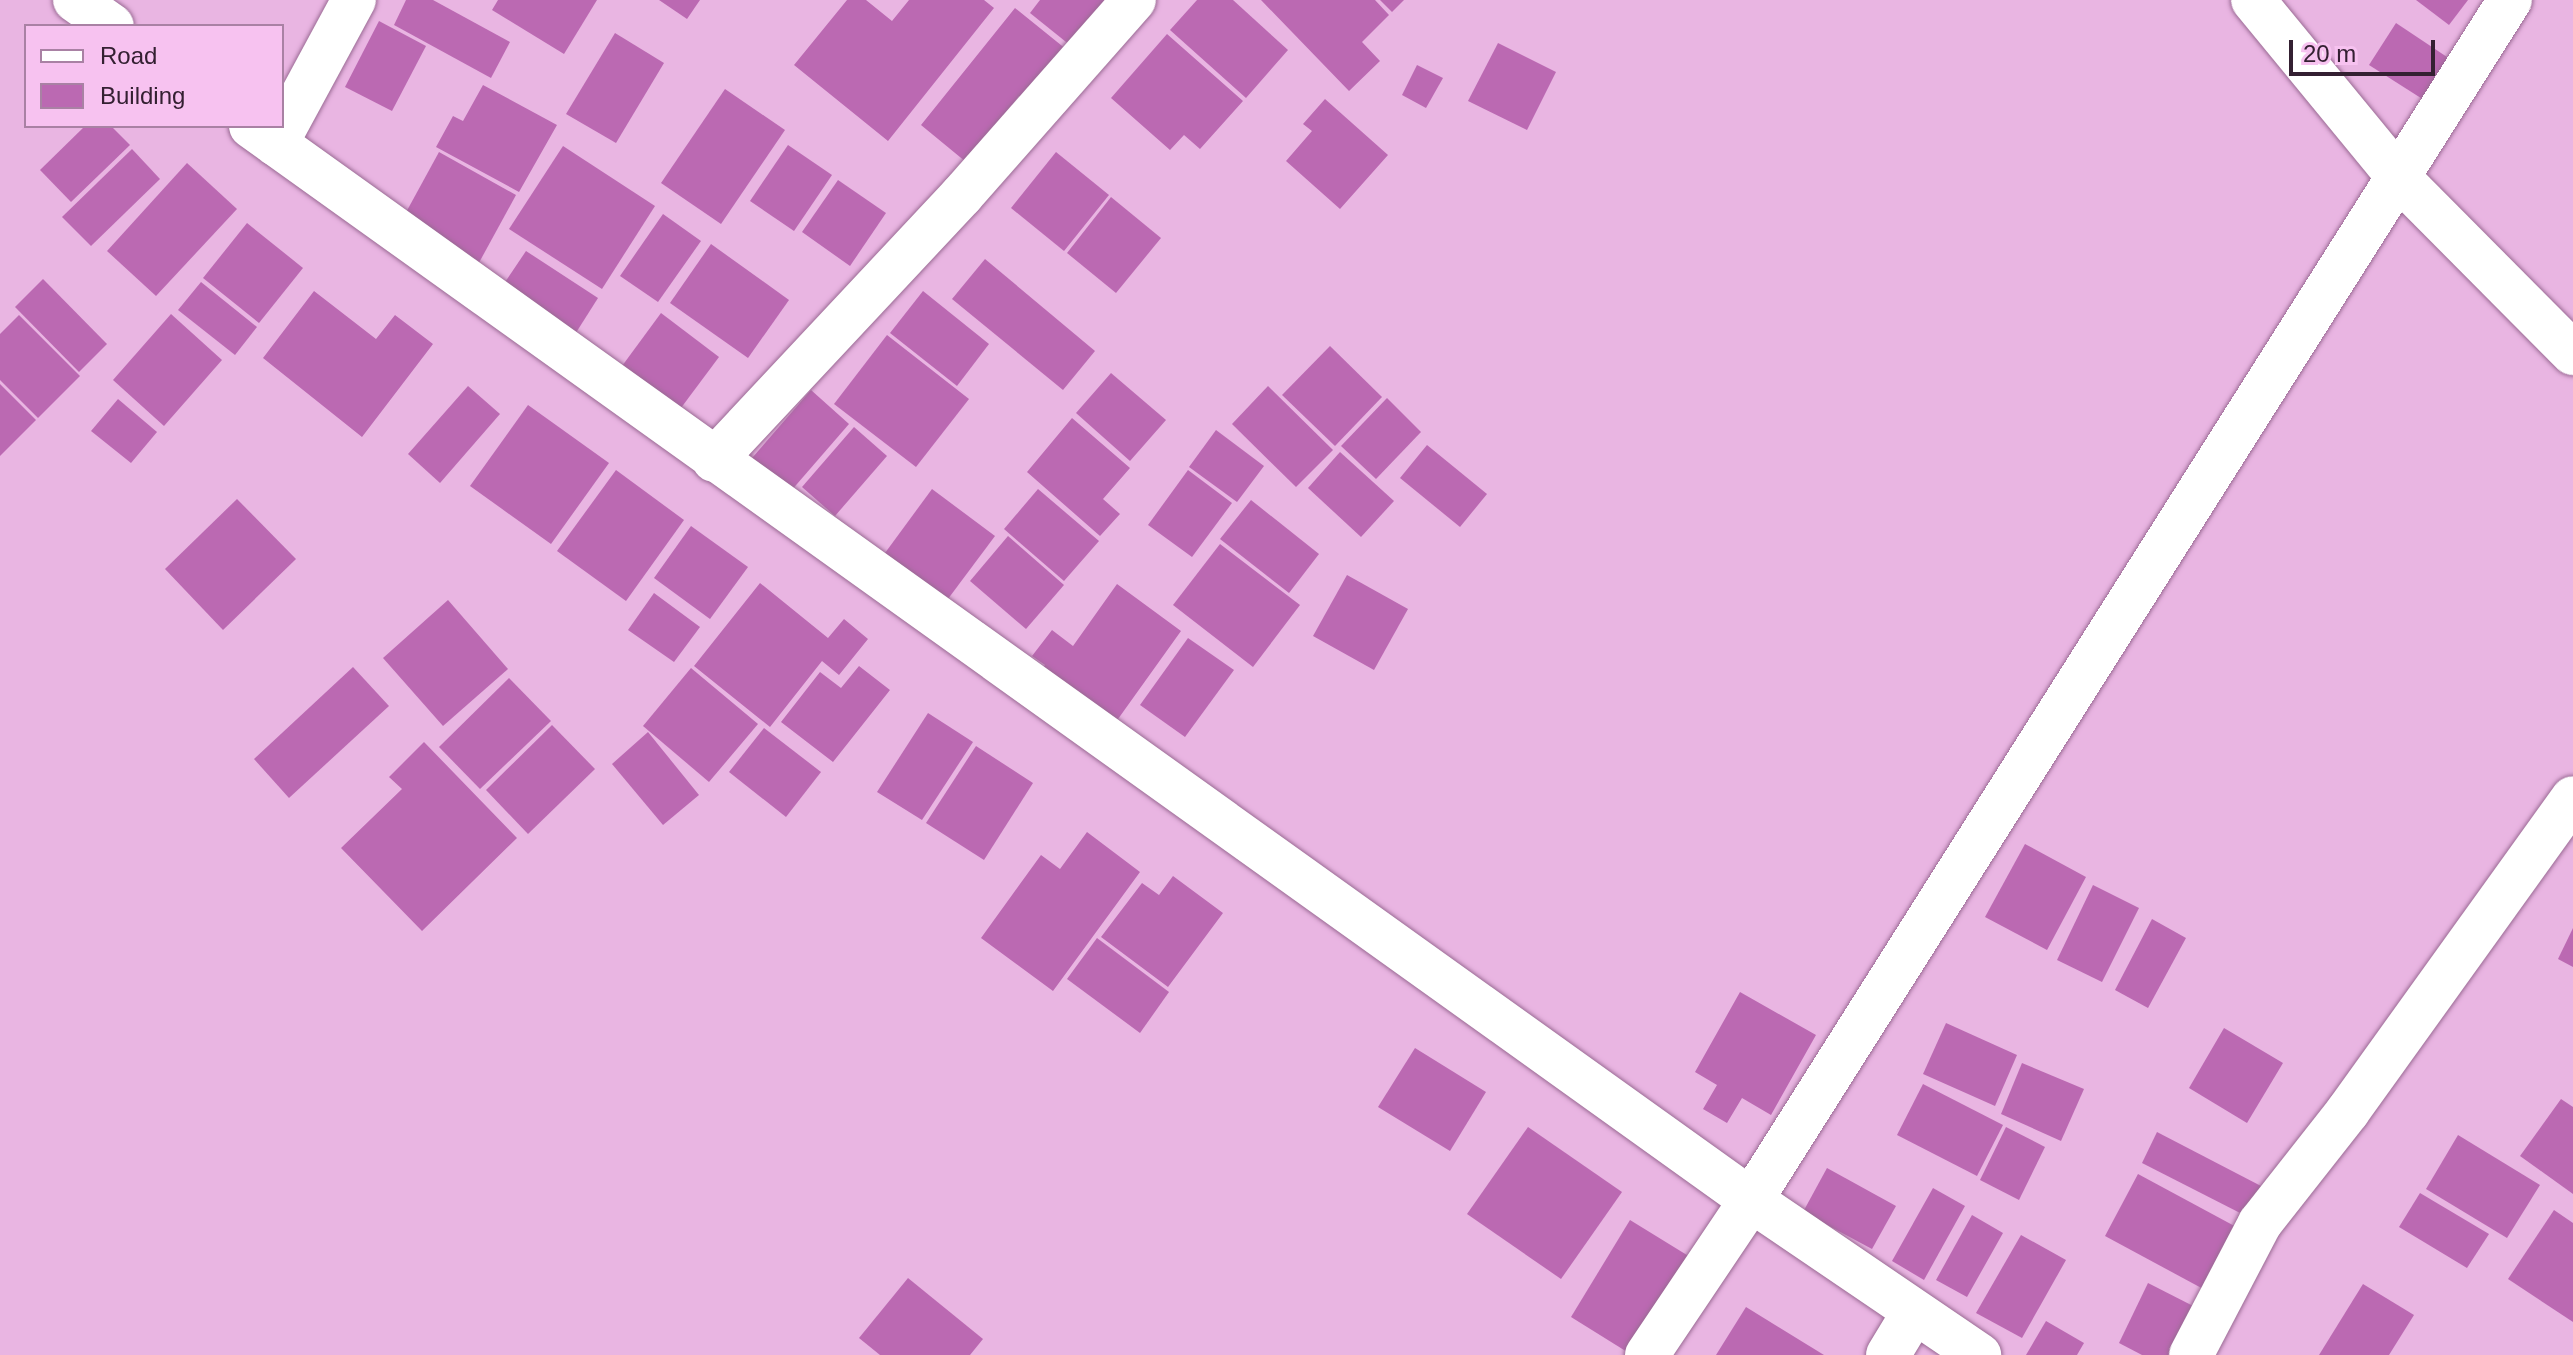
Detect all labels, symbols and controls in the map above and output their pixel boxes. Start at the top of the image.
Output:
legend [24,24,284,128]
scale bar [2293,24,2439,74]
text: 20 m [2303,40,2356,67]
text: Road [100,42,157,69]
text: Building [100,82,185,109]

